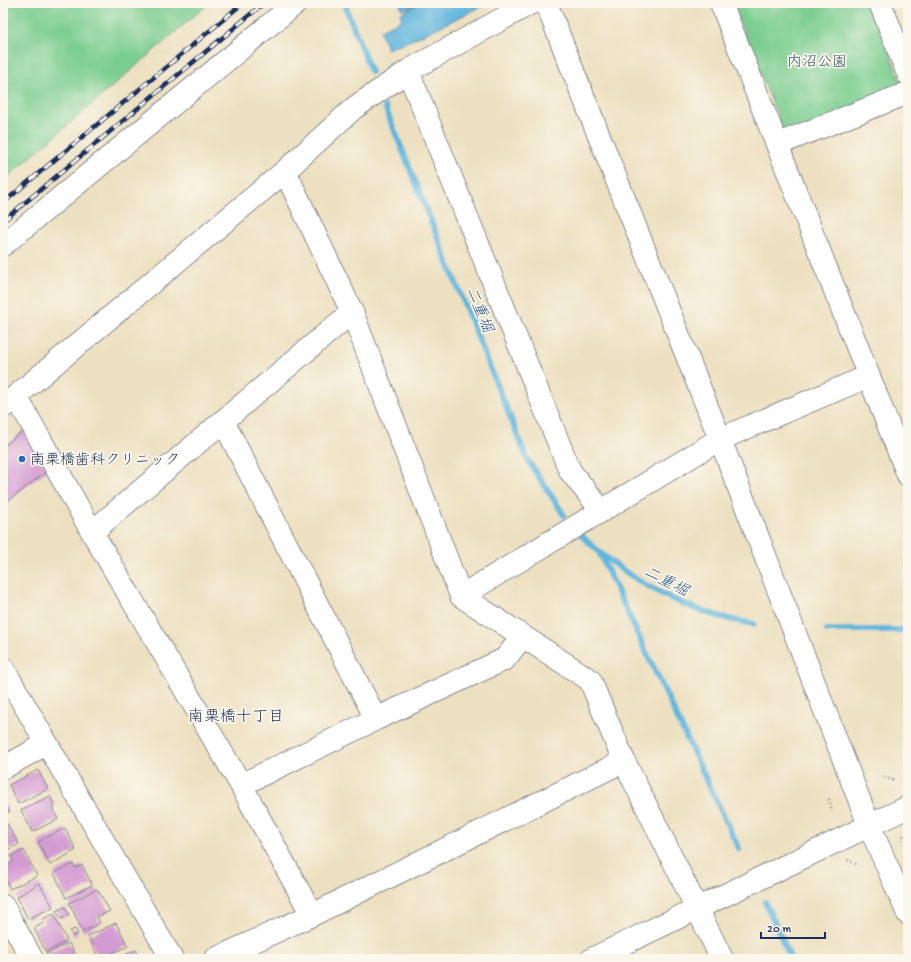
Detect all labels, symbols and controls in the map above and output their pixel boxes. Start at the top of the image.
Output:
park label: 内沼公園 [787,53,847,72]
water label: 二重堀 [460,284,497,337]
place label: 南栗橋歯科クリニック [30,451,180,470]
marker: 南栗橋歯科クリニック [17,454,27,464]
water label: 二重堀 [640,563,692,603]
district label: 南栗橋十丁目 [188,707,284,728]
scale bar [761,914,825,940]
text: 20 m [767,923,792,937]

